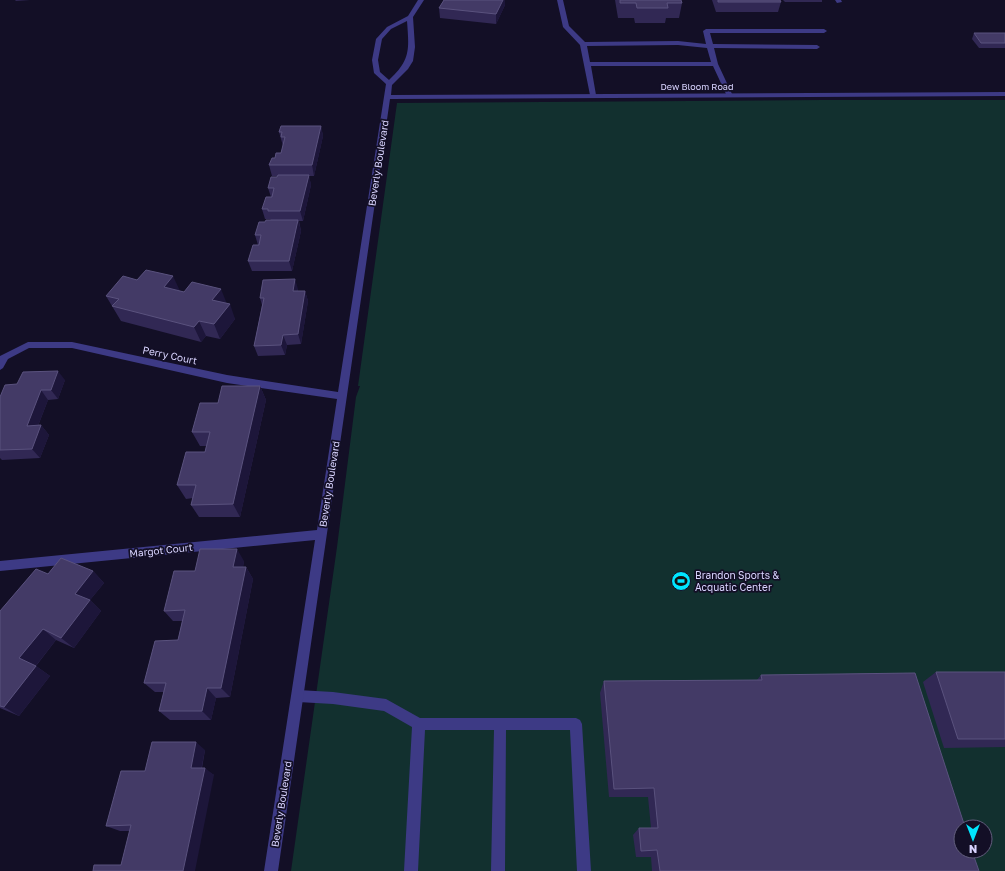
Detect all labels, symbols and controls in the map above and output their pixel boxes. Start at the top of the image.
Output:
street label: Dew Bloom Road [661,81,733,92]
street label: Beverly Boulevard [365,119,391,207]
street label: Perry Court [142,343,198,367]
street label: Beverly Boulevard [316,440,342,528]
street label: Margot Court [129,541,193,559]
place label: Brandon Sports & Acquatic Center [695,569,780,593]
sports icon: Brandon Sports & Acquatic Center [670,570,692,592]
street label: Beverly Boulevard [268,760,294,848]
north arrow [953,819,993,859]
text: N [969,843,977,856]

